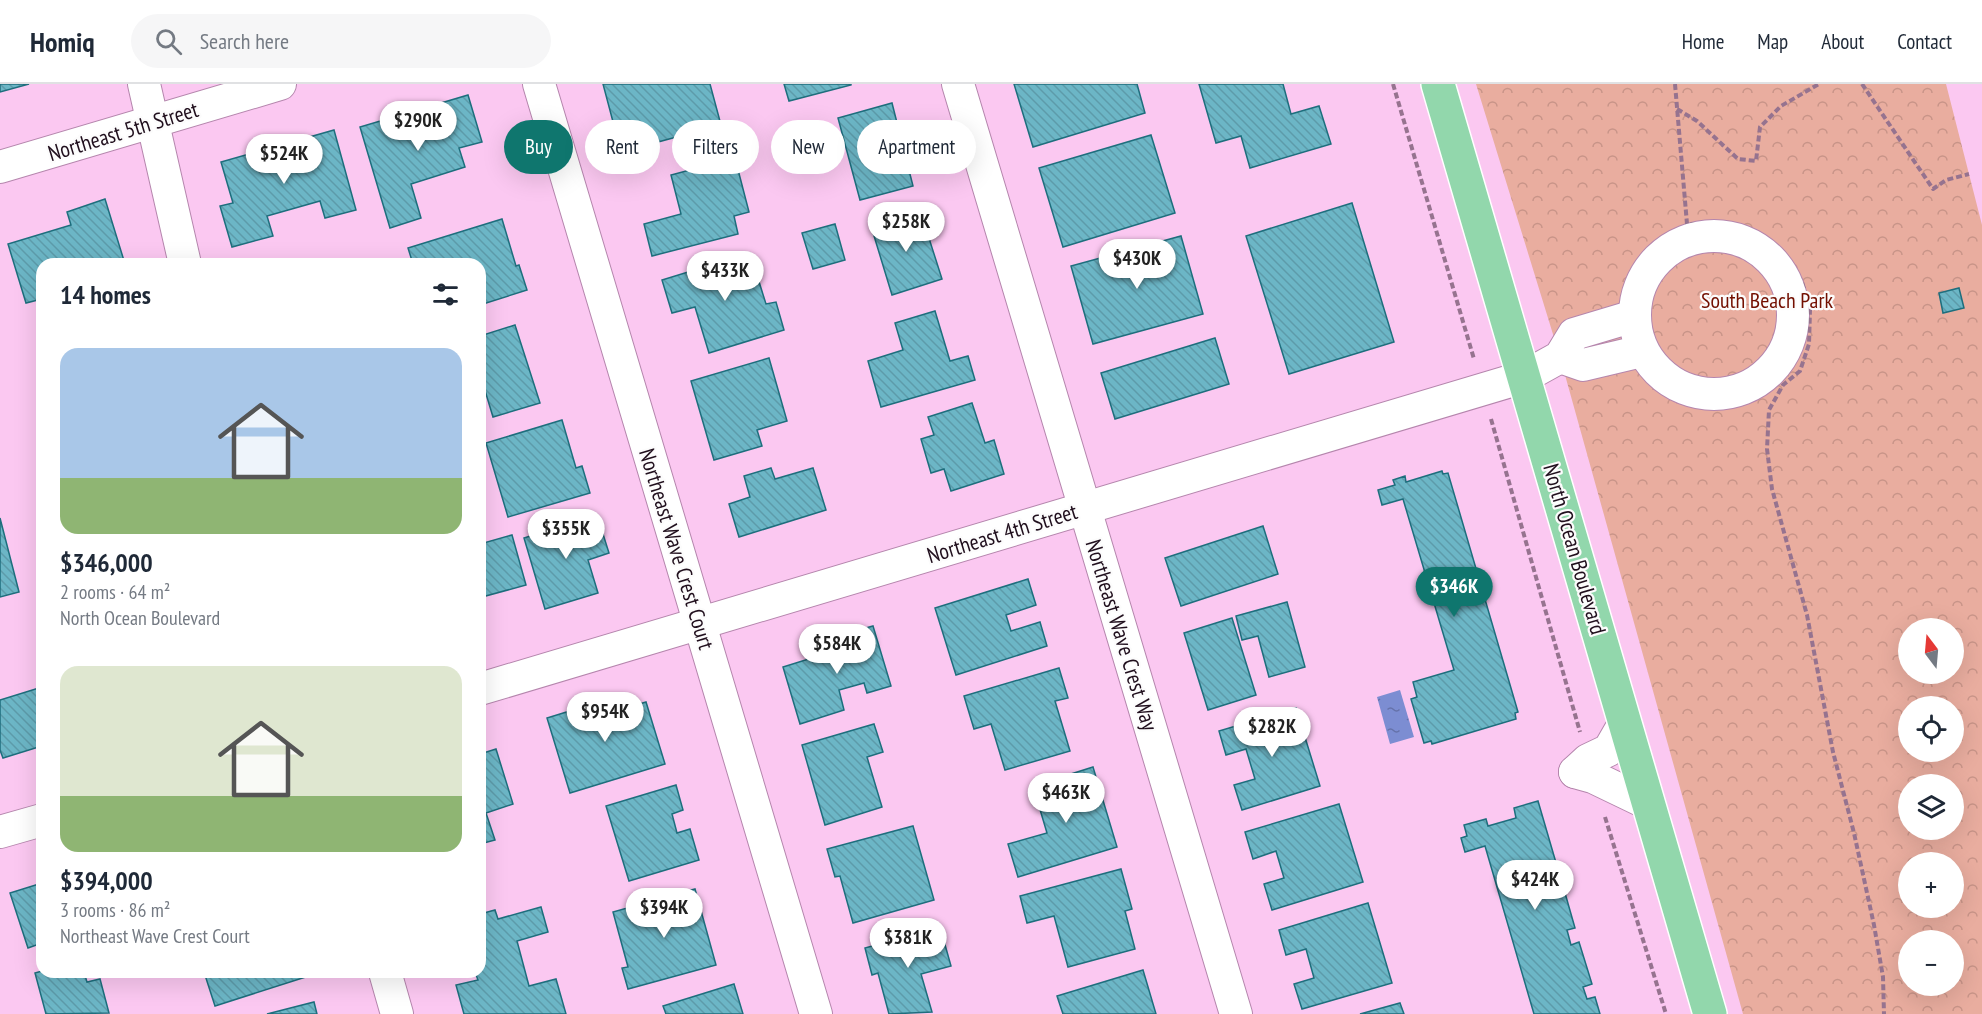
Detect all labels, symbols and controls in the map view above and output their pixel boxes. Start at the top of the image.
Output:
search box [131,14,551,68]
text: Homiq [30,23,95,60]
icon: search [152,25,185,58]
text: Search here [200,27,289,55]
text: Home [1682,28,1724,55]
text: Map [1757,28,1788,55]
text: About [1821,28,1864,55]
text: Contact [1897,28,1952,55]
street label: Northeast 5th Street [45,95,201,167]
pin: $290K [376,101,460,152]
text: $290K [394,107,442,133]
chip: Buy [504,120,573,174]
chip: Rent [585,120,660,174]
chip: Filters [672,120,759,174]
chip: New [771,120,845,174]
chip: Apartment [857,120,976,174]
pin: $524K [242,134,326,185]
text: $524K [260,140,308,166]
pin: $258K [864,202,948,253]
text: $258K [882,208,930,234]
pin: $430K [1095,239,1179,290]
text: $430K [1113,245,1161,271]
pin: $433K [683,251,767,302]
text: $433K [701,257,749,283]
text: 14 homes [60,278,151,311]
icon: filters [429,278,462,311]
park label: South Beach Park [1701,286,1833,314]
icon: home [207,387,315,495]
street label: Northeast Wave Crest Court [633,445,721,653]
street label: North Ocean Boulevard [1537,460,1613,638]
street label: Northeast 4th Street [924,497,1080,569]
pin: $355K [524,509,608,560]
text: $355K [542,515,590,541]
street label: Northeast Wave Crest Way [1080,536,1165,735]
text: $346,000 [60,546,153,579]
pin: $346K [1412,567,1496,618]
text: $346K [1430,573,1478,599]
text: 2 rooms · 64 m² [60,579,170,605]
text: North Ocean Boulevard [60,605,220,631]
north arrow [1898,618,1964,684]
map controls [1898,618,1964,996]
pin: $584K [795,624,879,675]
text: $584K [813,630,861,656]
pin: $954K [563,692,647,743]
button: locate [1898,696,1964,762]
text: $954K [581,698,629,724]
icon: home [207,705,315,813]
pin: $282K [1230,707,1314,758]
text: $282K [1248,713,1296,739]
pin: $463K [1024,773,1108,824]
button: layers [1898,774,1964,840]
text: $463K [1042,779,1090,805]
button: + [1898,852,1964,918]
pin: $424K [1493,860,1577,911]
text: $394,000 [60,864,153,897]
text: $424K [1511,866,1559,892]
pin: $394K [622,888,706,939]
text: $394K [640,894,688,920]
text: 3 rooms · 86 m² [60,897,170,923]
pin: $381K [866,918,950,969]
text: Northeast Wave Crest Court [60,923,250,949]
text: $381K [884,924,932,950]
button: − [1898,930,1964,996]

